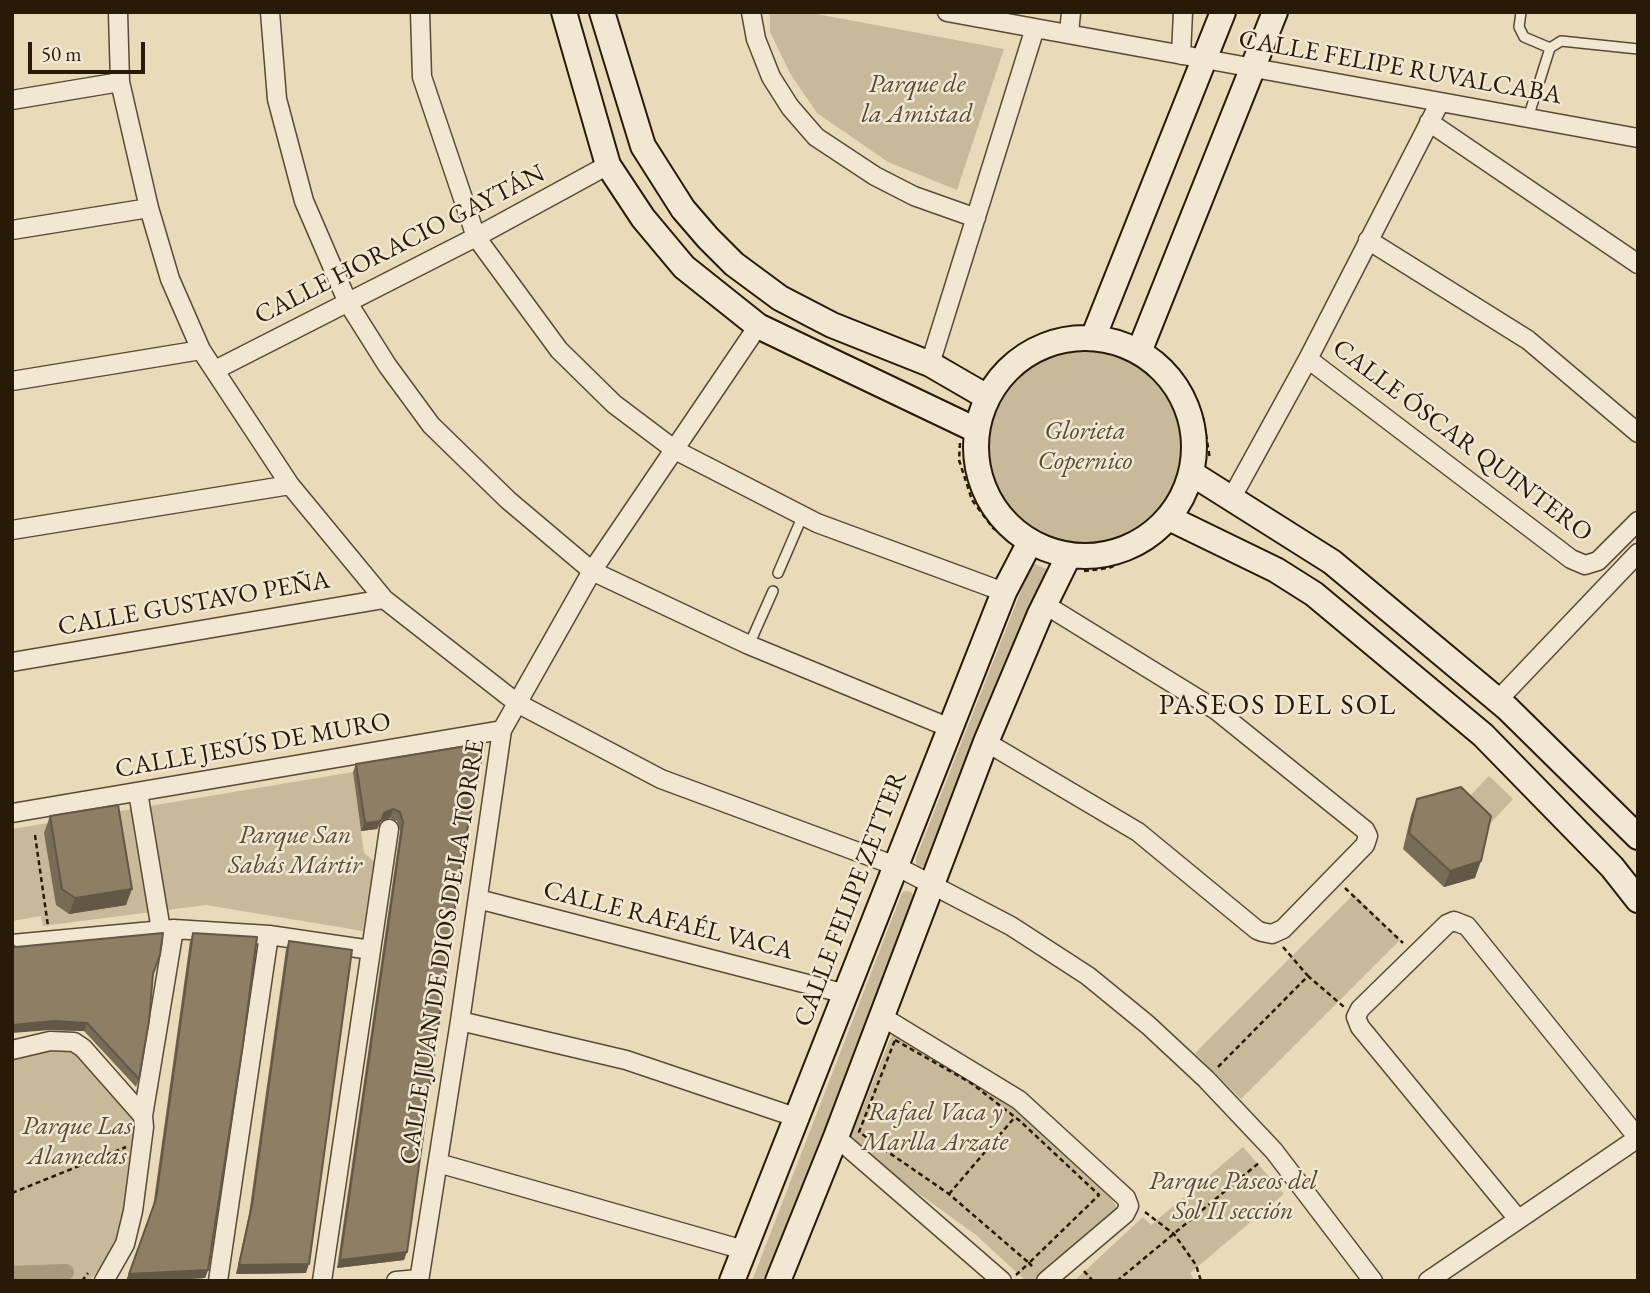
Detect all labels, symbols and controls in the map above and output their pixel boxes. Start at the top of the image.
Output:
street label: CALLE FELIPE RUVALCABA [1236,24,1564,112]
scale bar [32,28,149,72]
text: 50 m [41,40,82,67]
park label: Parque de la Amistad [861,69,973,130]
street label: CALLE HORACIO GAYTÁN [250,158,550,332]
street label: CALLE ÓSCAR QUINTERO [1326,333,1598,549]
park label: Glorieta Copernico [1038,416,1132,478]
street label: CALLE GUSTAVO PEÑA [56,565,332,643]
district label: PASEOS DEL SOL [1160,689,1396,723]
street label: CALLE JESÚS DE MURO [113,706,393,786]
street label: CALLE JUAN DE DIOS DE LA TORRE [394,737,492,1167]
street label: CALLE FELIPE ZETTER [788,767,914,1031]
park label: Parque San Sabás Mártir [228,820,362,882]
street label: CALLE RAFAÉL VACA [540,875,796,967]
park label: Rafael Vaca y Marlla Arzate [862,1097,1008,1158]
park label: Parque Las Alamedas [22,1111,132,1172]
park label: Parque Paseos del Sol II sección [1149,1166,1317,1228]

